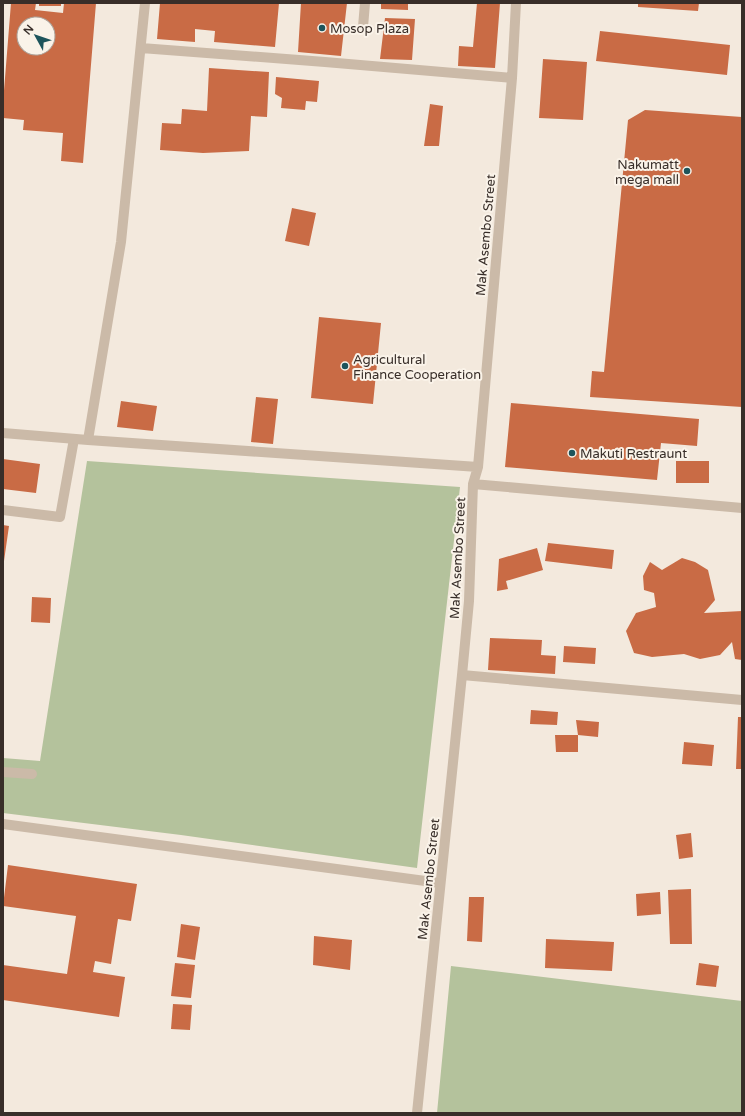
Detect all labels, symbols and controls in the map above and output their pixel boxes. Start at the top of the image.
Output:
north arrow [16,16,56,56]
place label: Mosop Plaza [330,21,409,37]
text: N [21,22,37,37]
marker: Mosop Plaza [317,23,327,33]
place label: Nakumatt mega mall [615,157,679,188]
marker: Nakumatt mega mall [682,166,692,176]
street label: Mak Asembo Street [473,173,499,297]
place label: Agricultural Finance Cooperation [353,352,481,383]
marker: Agricultural Finance Cooperation [340,361,350,371]
place label: Makuti Restraunt [580,446,687,462]
marker: Makuti Restraunt [567,448,577,458]
street label: Mak Asembo Street [447,497,469,619]
street label: Mak Asembo Street [415,817,443,941]

